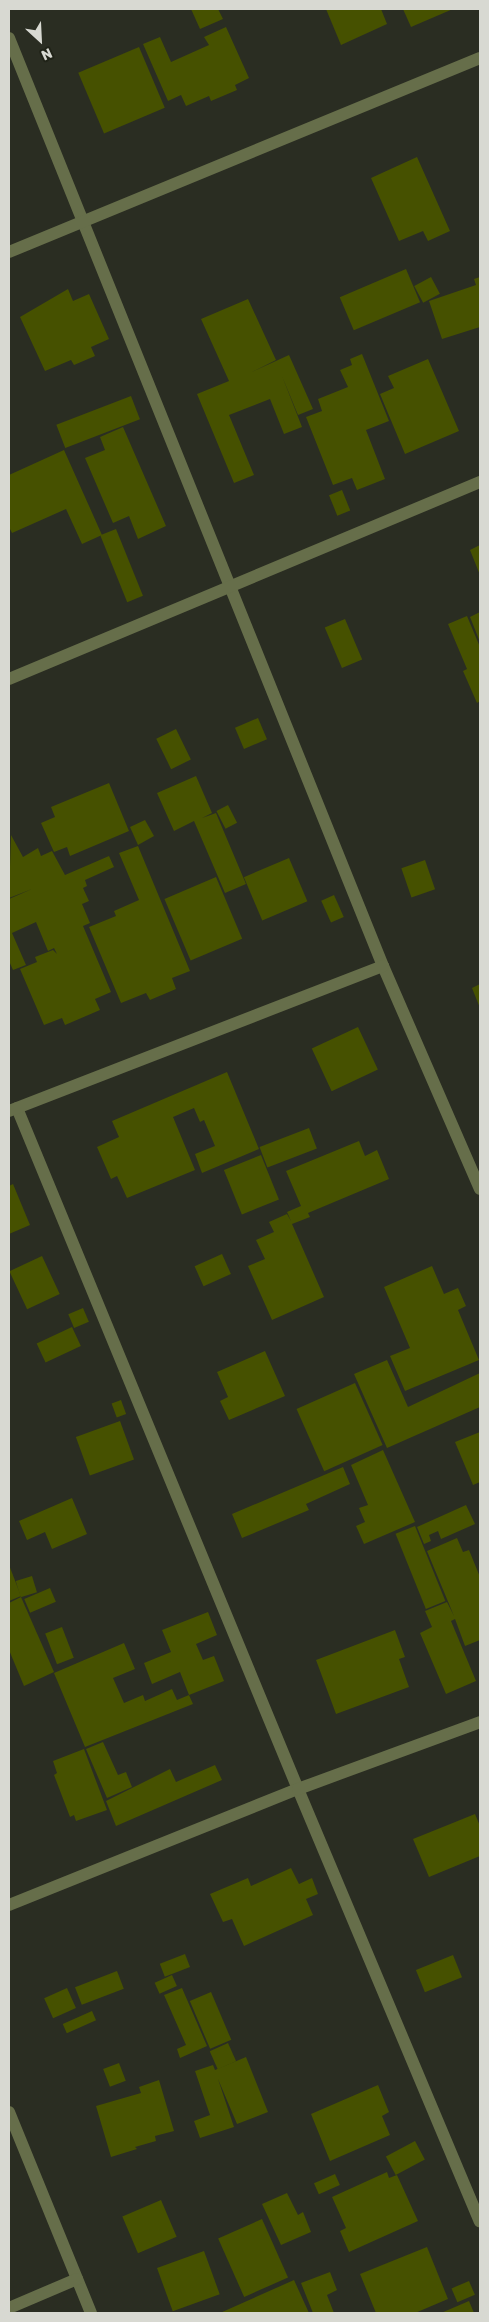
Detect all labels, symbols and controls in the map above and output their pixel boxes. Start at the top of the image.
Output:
north arrow [15,15,65,65]
text: N [38,44,55,64]

